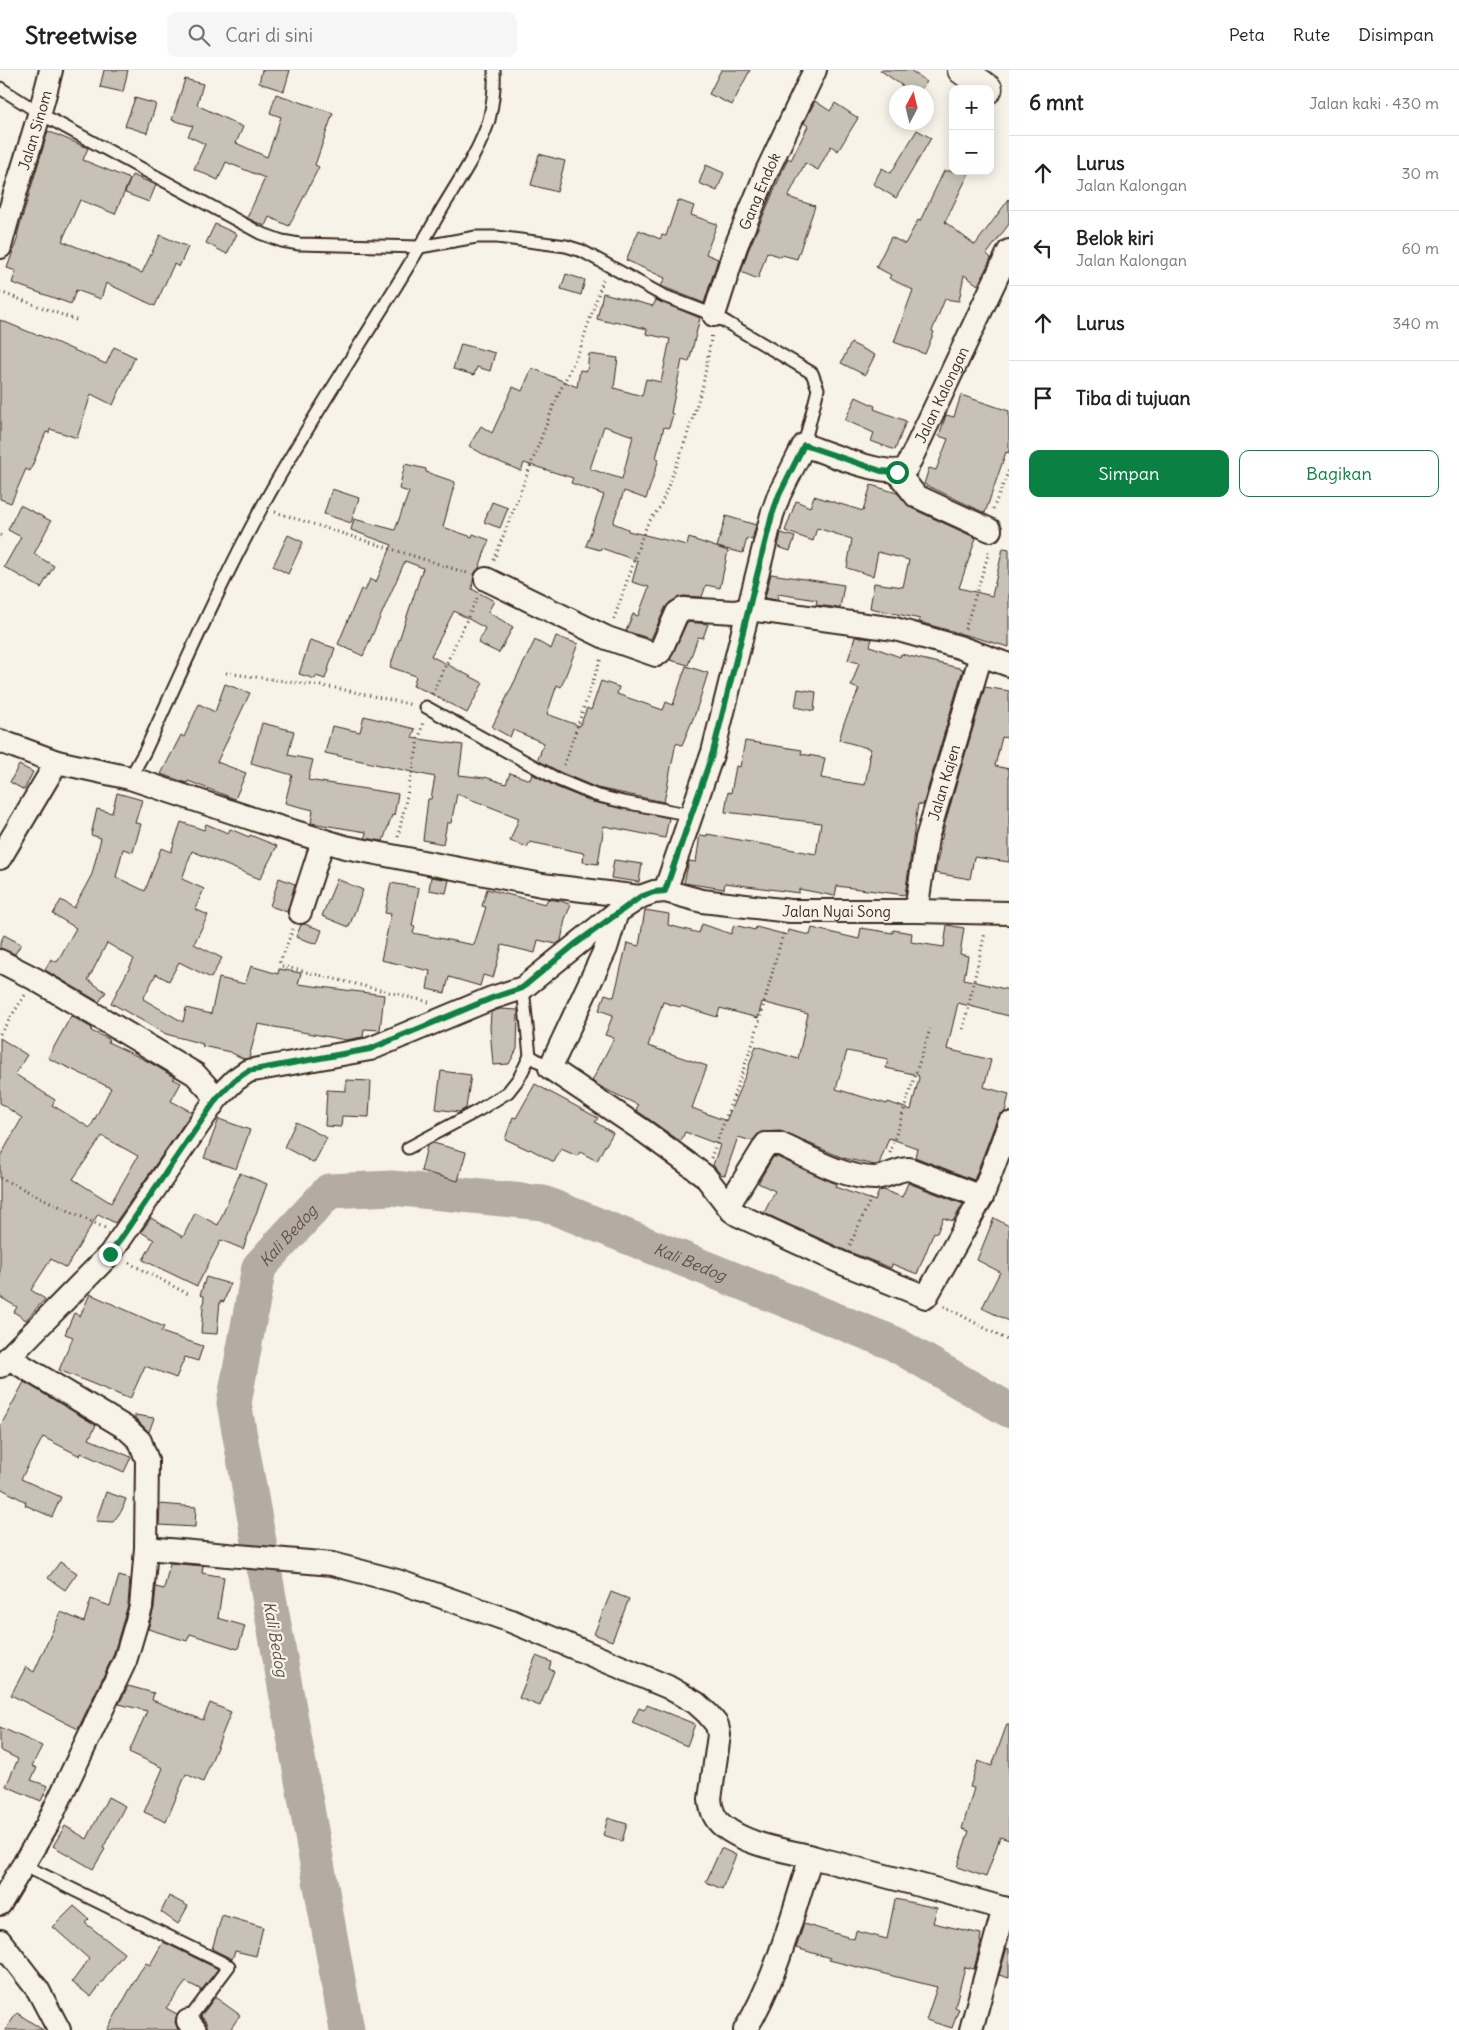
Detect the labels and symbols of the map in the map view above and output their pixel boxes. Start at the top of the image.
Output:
north arrow [889,85,934,130]
street label: Jalan Sinom [13,88,55,172]
street label: Gang Endok [734,149,784,233]
street label: Jalan Kalongan [910,343,972,446]
route start [886,461,909,484]
street label: Jalan Kajen [923,742,964,822]
street label: Jalan Nyai Song [781,901,891,921]
water label: Kali Bedog [255,1200,322,1271]
water label: Kali Bedog [651,1238,730,1286]
route end [99,1243,122,1266]
water label: Kali Bedog [260,1600,293,1679]

